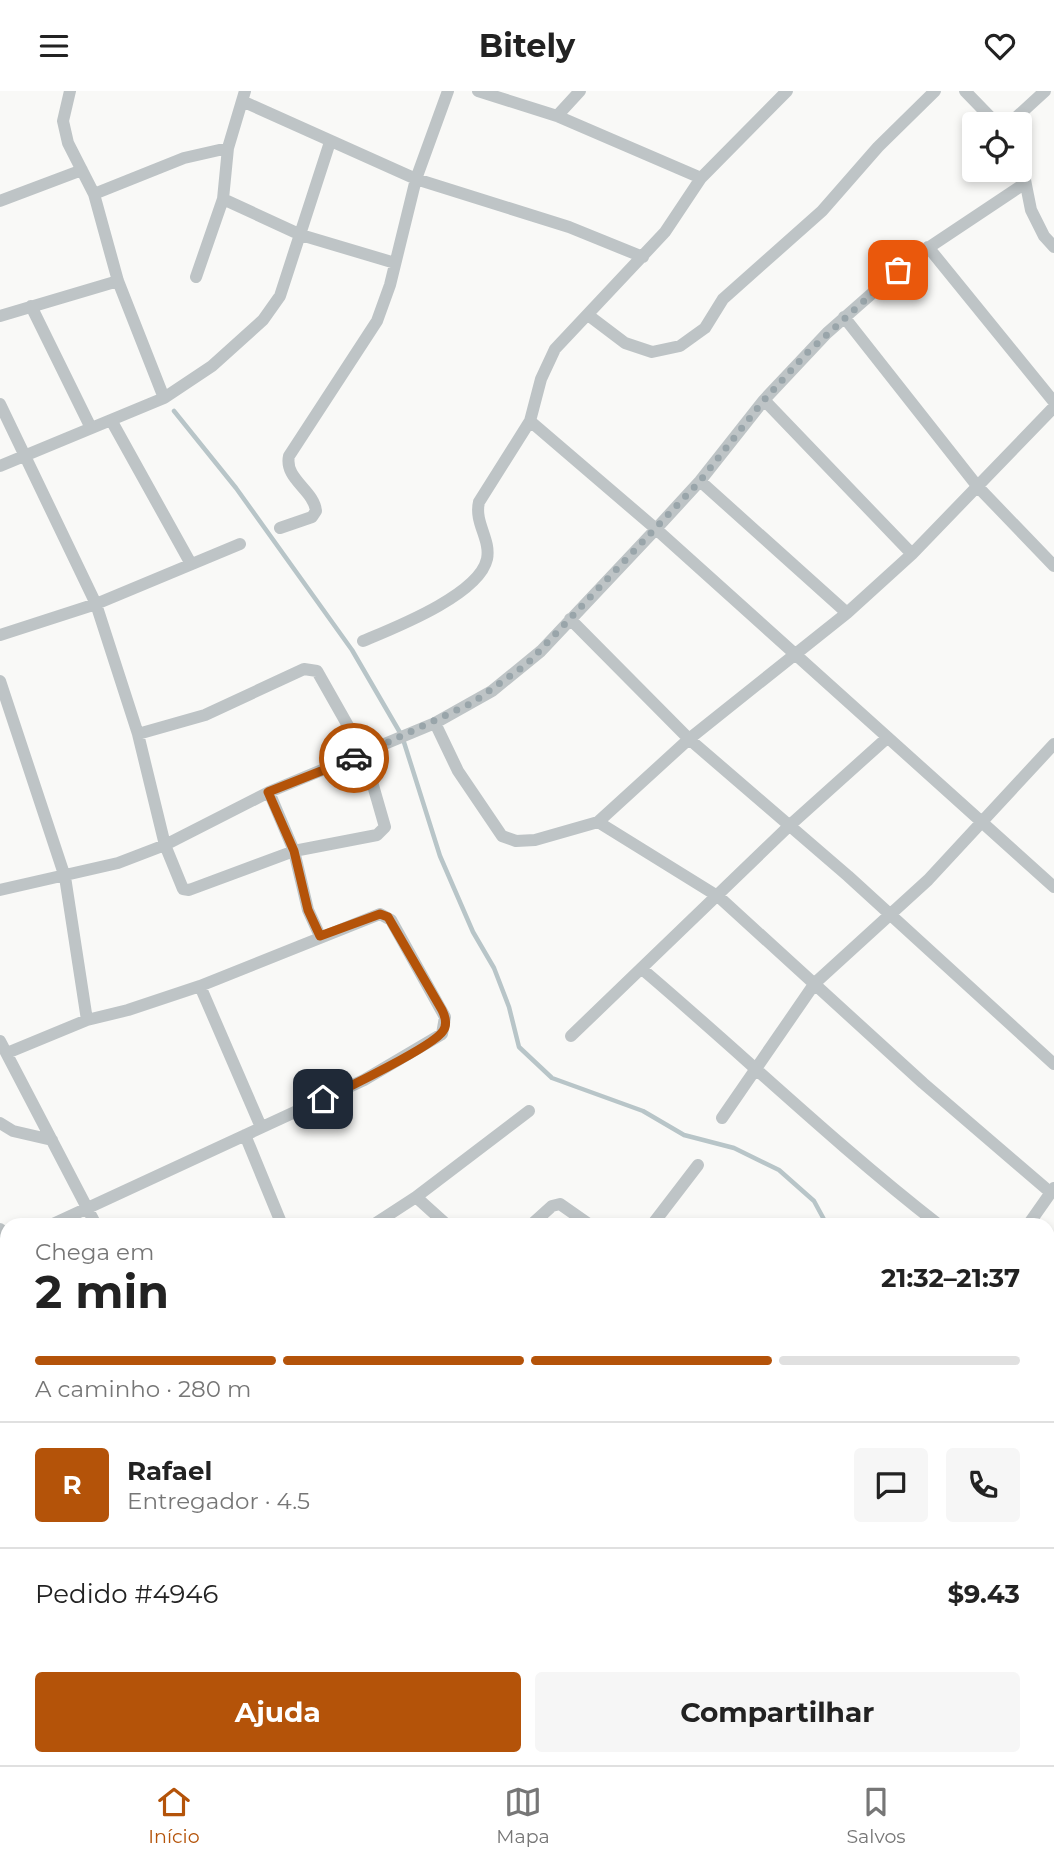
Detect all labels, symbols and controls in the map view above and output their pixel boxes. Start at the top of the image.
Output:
text: Bitely [479,26,575,65]
icon: menu [35,27,73,65]
icon: heart [981,27,1019,65]
map controls [962,112,1032,182]
button: locate [962,112,1032,182]
pin [868,240,928,300]
icon: bag [879,251,917,289]
courier [319,723,389,793]
icon: car [335,739,373,777]
pin [293,1069,353,1129]
icon: home [304,1080,342,1118]
text: Chega em [35,1238,154,1266]
text: 21:32–21:37 [881,1262,1020,1294]
text: 2 min [35,1263,169,1320]
text: A caminho · 280 m [35,1375,251,1403]
button: chat [854,1448,928,1522]
button: phone [946,1448,1020,1522]
text: Rafael [127,1455,212,1487]
text: R [62,1469,82,1501]
text: Entregador · 4.5 [127,1487,310,1515]
text: Pedido #4946 [35,1578,218,1610]
text: $9.43 [948,1578,1020,1610]
button: Ajuda [35,1672,521,1752]
button: Compartilhar [535,1672,1020,1752]
tab: Início [148,1783,200,1848]
tab: Mapa [496,1783,550,1848]
tab: Salvos [846,1783,906,1848]

